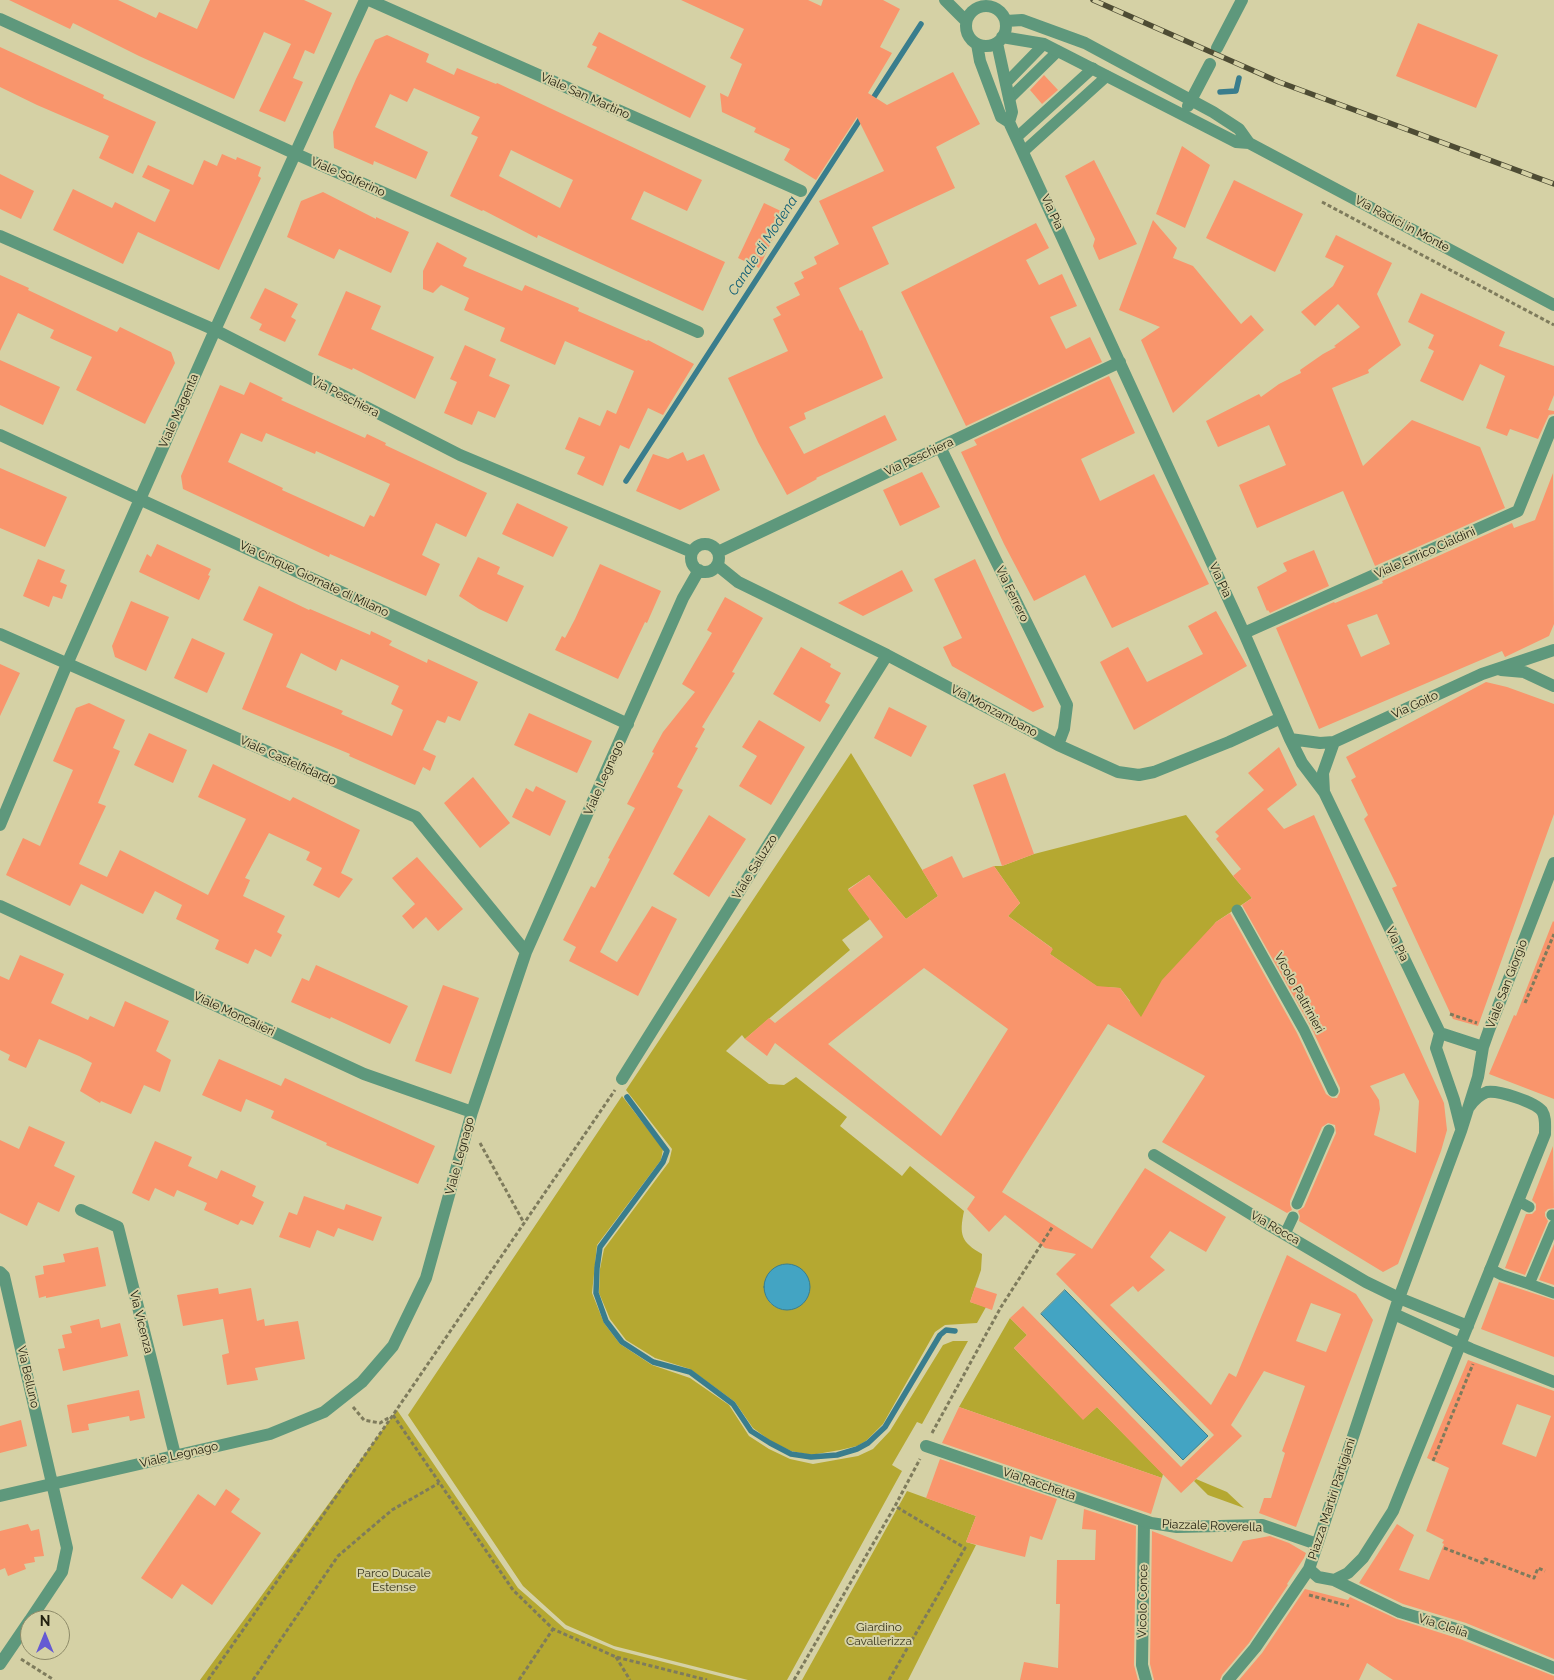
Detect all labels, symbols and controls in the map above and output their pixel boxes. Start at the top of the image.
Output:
street label: Viale San Martino [538,70,632,122]
street label: Viale Solferino [308,154,388,200]
street label: Via Pia [1038,192,1066,232]
water label: Canale di Modena [725,193,801,299]
street label: Via Radici in Monte [1352,193,1452,255]
street label: Viale Magenta [156,372,202,450]
street label: Via Peschiera [309,374,381,420]
street label: Via Peschiera [882,435,956,479]
street label: Viale Enrico Cialdini [1372,524,1478,582]
street label: Via Cinque Giornate di Milano [237,538,391,620]
street label: Via Pia [1206,560,1234,600]
street label: Via Ferrero [992,564,1032,624]
street label: Via Monzambano [948,682,1040,740]
street label: Via Goito [1389,688,1441,722]
street label: Viale Castelfidardo [237,733,339,789]
street label: Viale Legnago [581,738,627,818]
street label: Viale Saluzzo [729,832,781,902]
street label: Via Pia [1382,924,1412,964]
street label: Viale San Giorgio [1483,937,1531,1031]
street label: Vicolo Paltrinieri [1271,950,1327,1036]
street label: Viale Moncalieri [191,989,277,1039]
street label: Viale Legnago [443,1115,477,1197]
street label: Via Rocca [1248,1208,1302,1248]
street label: Via Vicenza [126,1289,156,1355]
street label: Via Belluno [14,1345,42,1409]
street label: Piazza Martiri Partigiani [1306,1437,1358,1561]
street label: Viale Legnago [138,1439,220,1471]
street label: Via Racchetta [1001,1465,1077,1503]
street label: Piazzale Roverella [1162,1517,1262,1535]
street label: Vicolo Conce [1135,1564,1151,1638]
park label: Parco Ducale Estense [357,1566,431,1594]
north arrow [20,1610,70,1660]
street label: Via Clelia [1416,1611,1470,1641]
text: N [40,1613,50,1629]
park label: Giardino Cavallerizza [846,1620,912,1648]

